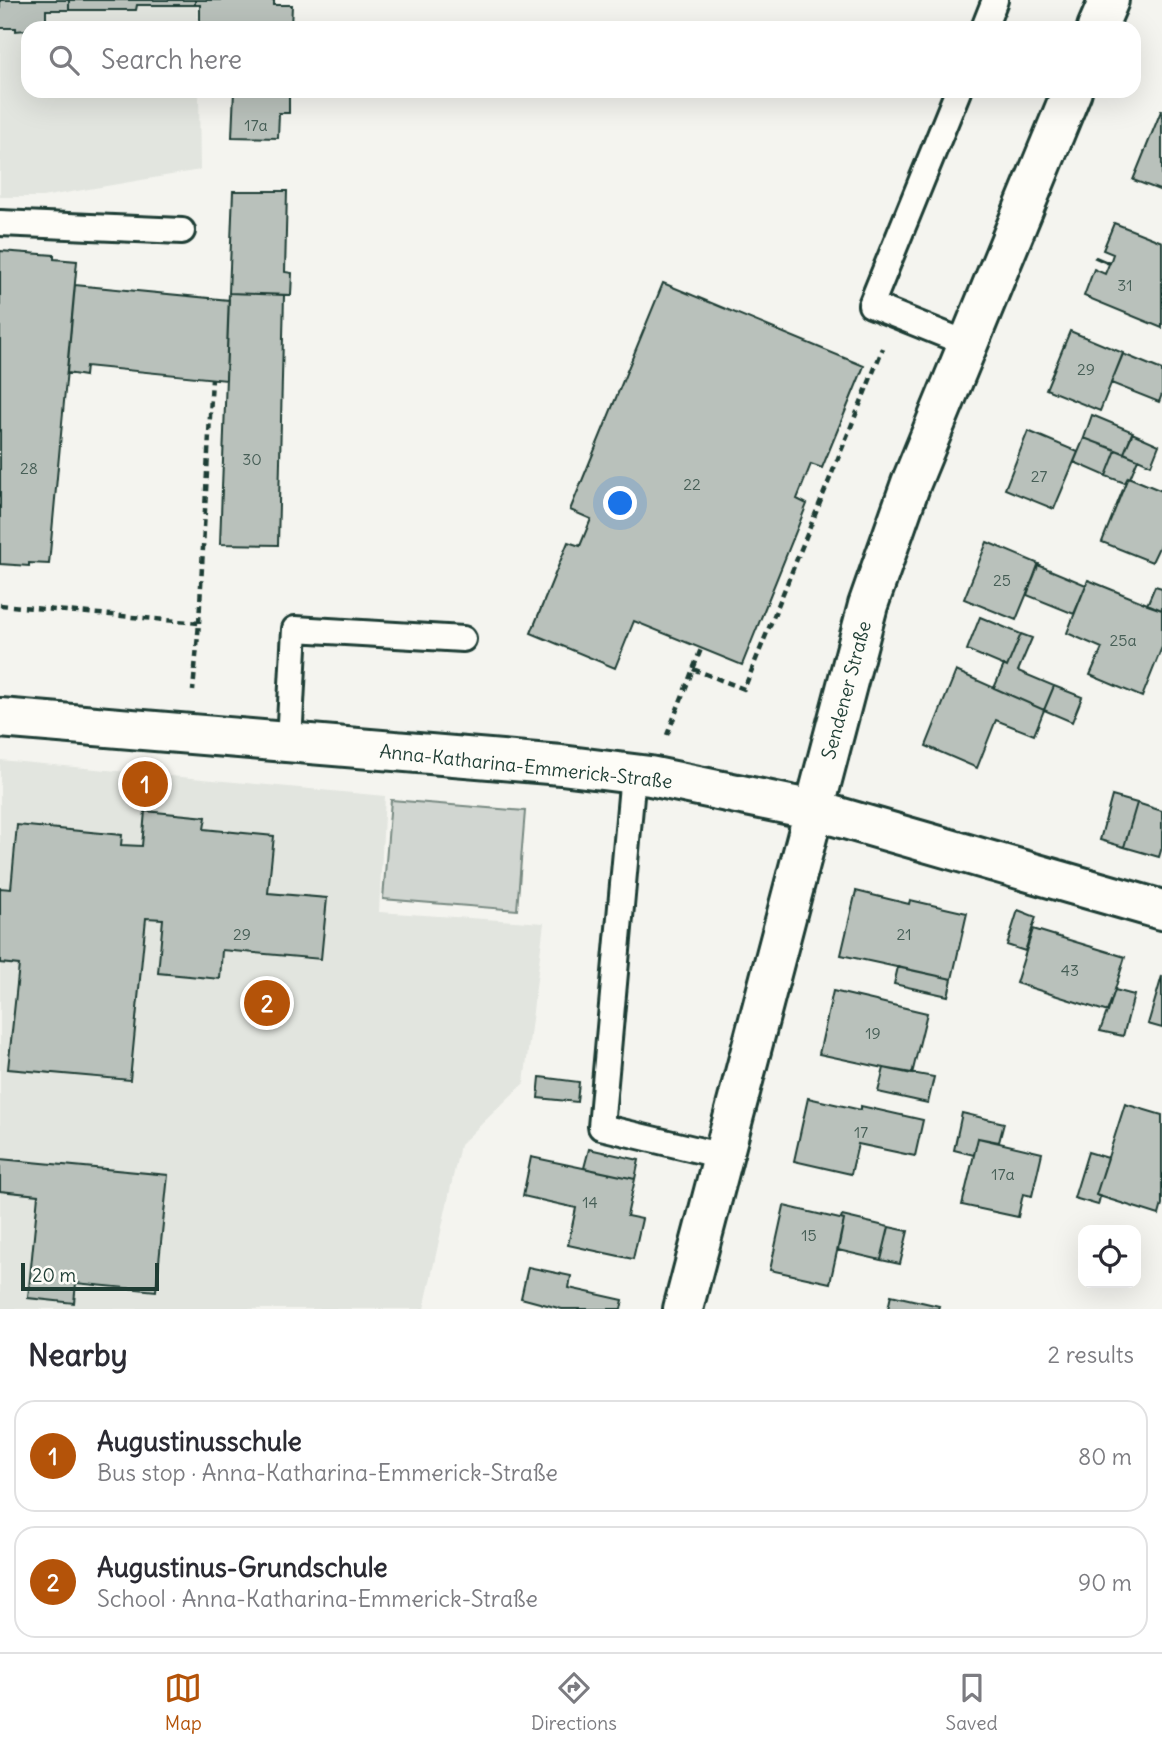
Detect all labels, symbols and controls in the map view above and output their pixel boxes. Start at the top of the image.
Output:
search box [21,21,1141,98]
icon: search [45,41,83,79]
text: Search here [101,43,242,76]
house number: 17a [244,115,268,135]
house number: 31 [1117,275,1133,295]
house number: 29 [1077,359,1095,379]
house number: 30 [242,449,262,469]
house number: 28 [20,458,38,478]
house number: 27 [1031,466,1047,486]
house number: 22 [683,474,701,494]
your location [603,486,637,520]
house number: 25 [993,570,1011,590]
street label: Sendener Straße [816,618,876,762]
house number: 25a [1109,630,1137,650]
street label: Anna-Katharina-Emmerick-Straße [378,739,674,793]
pin: 1 [122,758,168,810]
house number: 29 [233,924,251,944]
house number: 21 [896,924,912,944]
house number: 43 [1061,960,1079,980]
pin: 2 [244,977,290,1029]
house number: 19 [865,1023,881,1043]
house number: 17 [854,1122,868,1142]
house number: 17a [991,1164,1015,1184]
house number: 14 [582,1192,598,1212]
house number: 15 [801,1225,817,1245]
map controls [1078,1225,1141,1288]
button: locate [1078,1225,1141,1288]
scale bar [21,1260,159,1292]
text: 20 m [32,1263,76,1287]
text: Nearby [28,1336,128,1374]
text: 2 results [1048,1340,1134,1369]
text: Augustinusschule [97,1425,302,1458]
text: 1 [48,1442,58,1471]
text: 80 m [1078,1442,1132,1471]
text: Bus stop · Anna-Katharina-Emmerick-Straße [97,1458,558,1487]
text: Augustinus-Grundschule [97,1551,388,1584]
text: 2 [47,1568,59,1597]
text: 90 m [1078,1568,1132,1597]
text: School · Anna-Katharina-Emmerick-Straße [97,1584,538,1613]
tab: Map [164,1669,202,1735]
tab: Directions [531,1669,617,1735]
tab: Saved [946,1669,998,1735]

